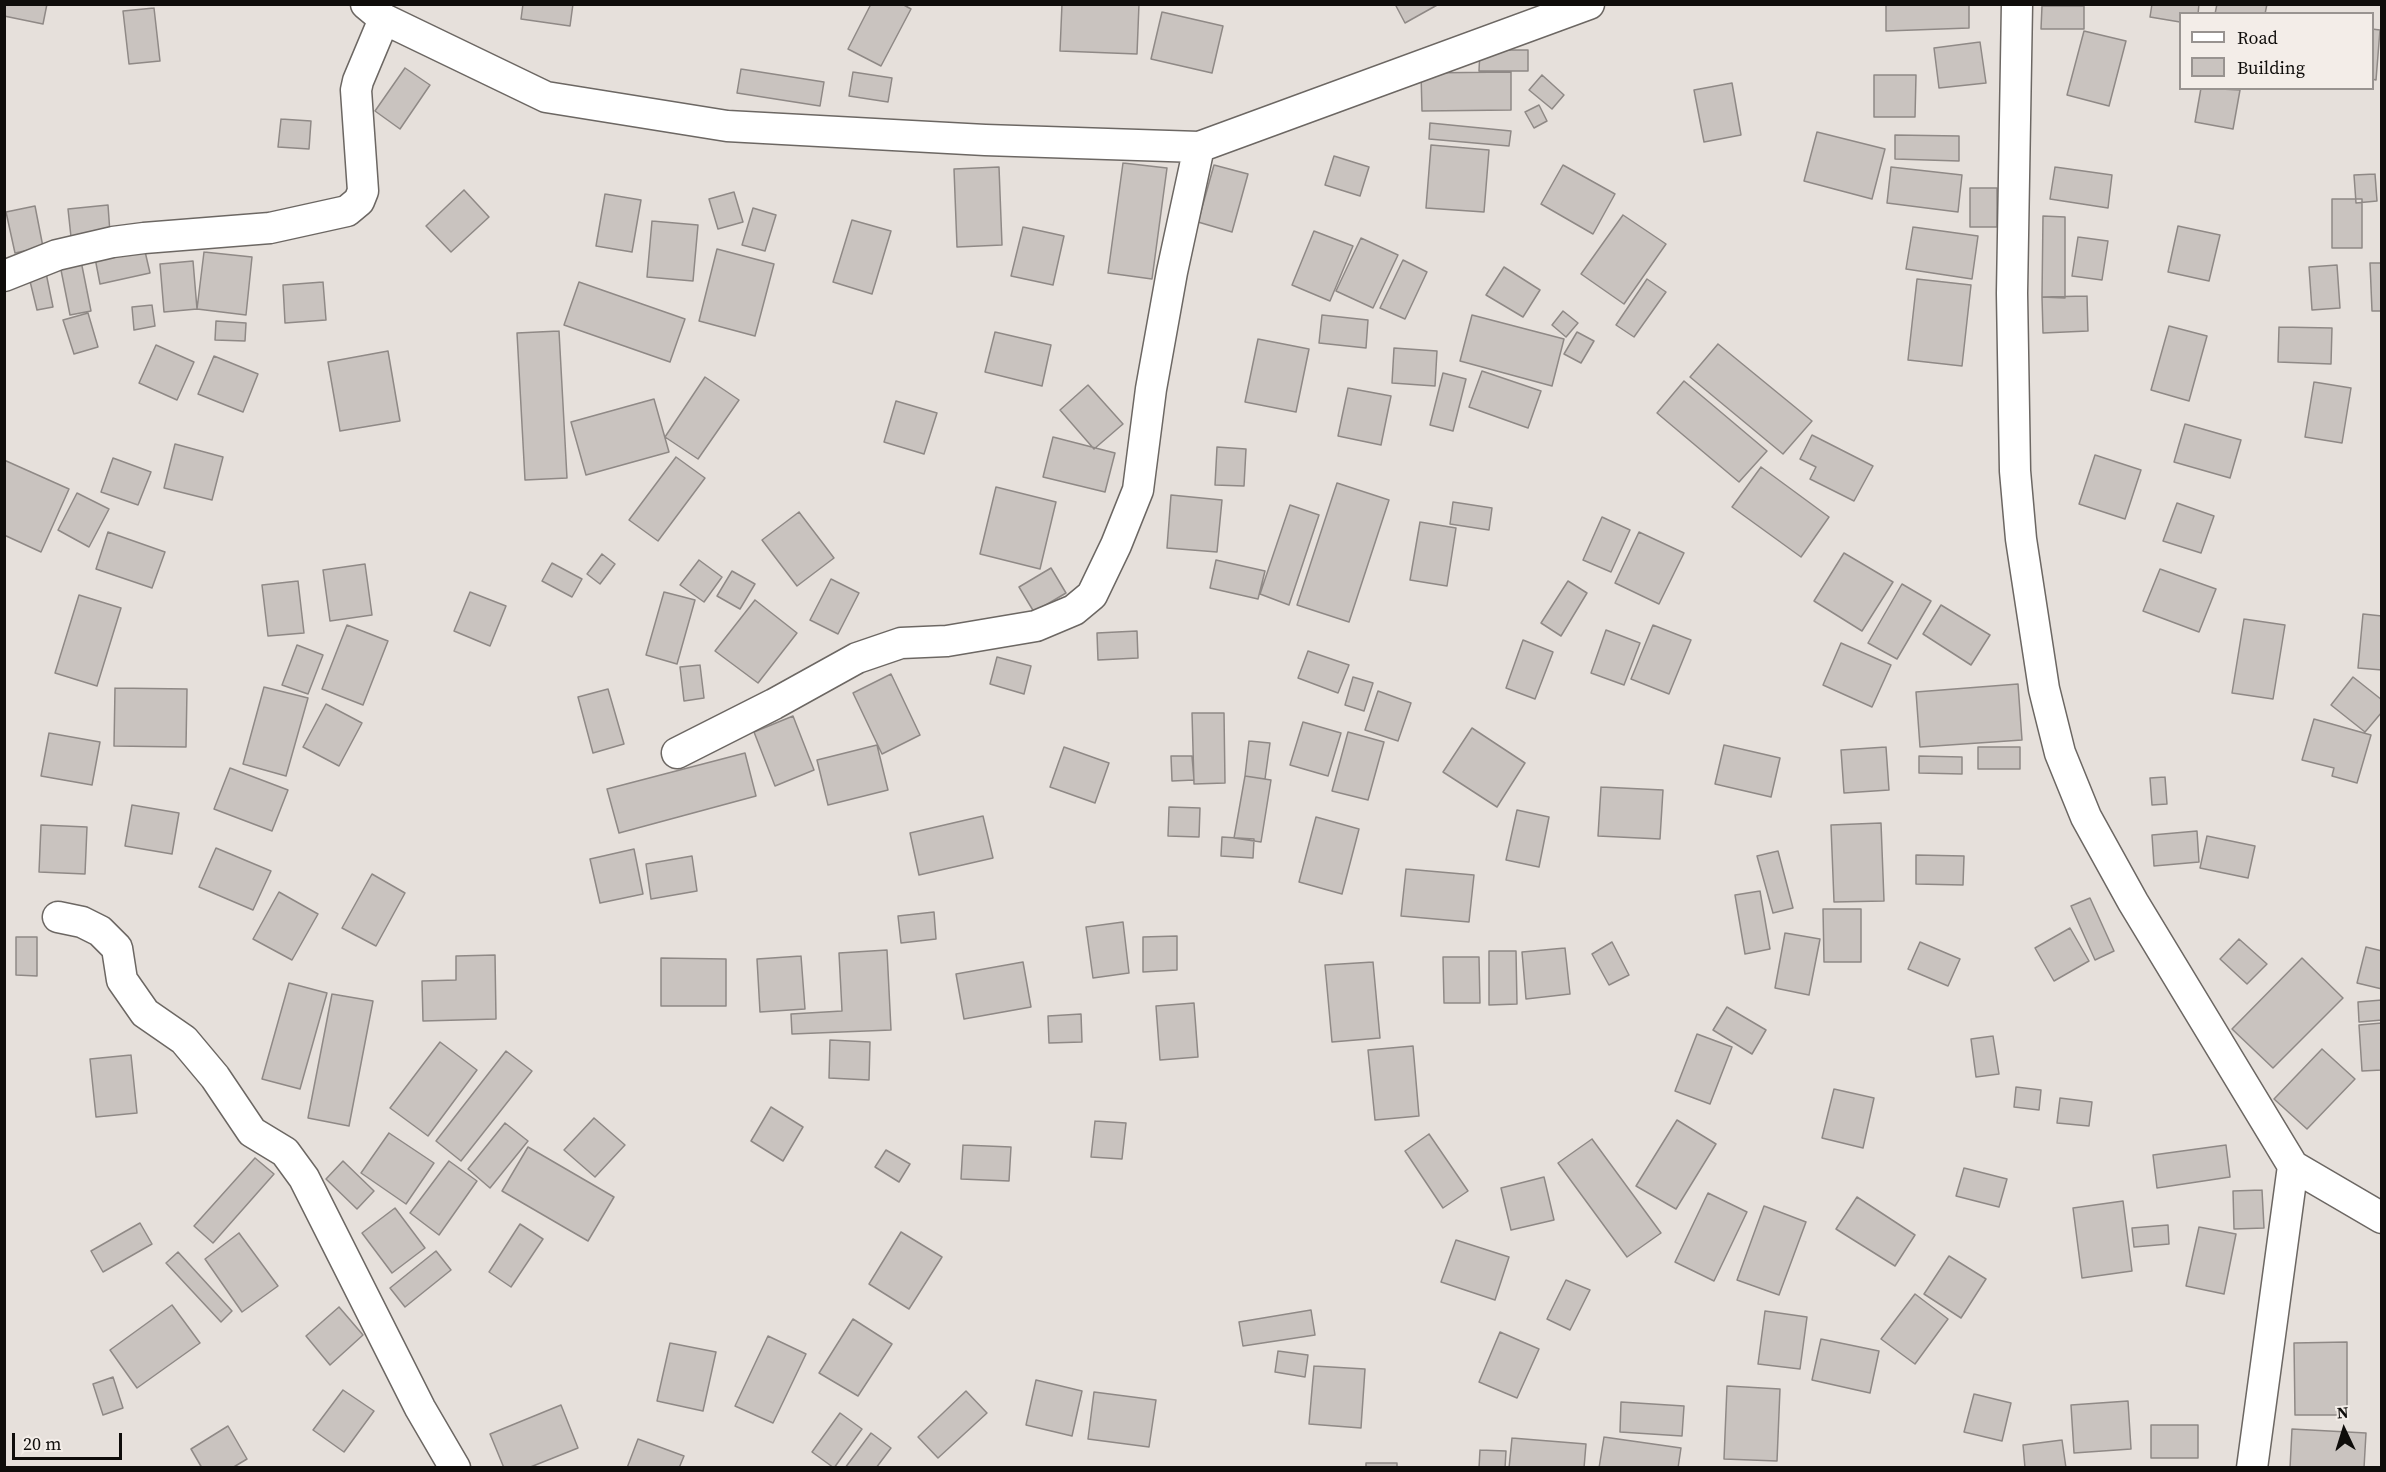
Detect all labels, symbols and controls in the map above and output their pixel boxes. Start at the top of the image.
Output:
legend [2179,12,2374,90]
text: Road [2237,25,2278,50]
text: Building [2237,55,2305,80]
north arrow [2314,1400,2374,1460]
text: N [2336,1401,2349,1423]
scale bar [15,1421,124,1459]
text: 20 m [23,1431,61,1456]

